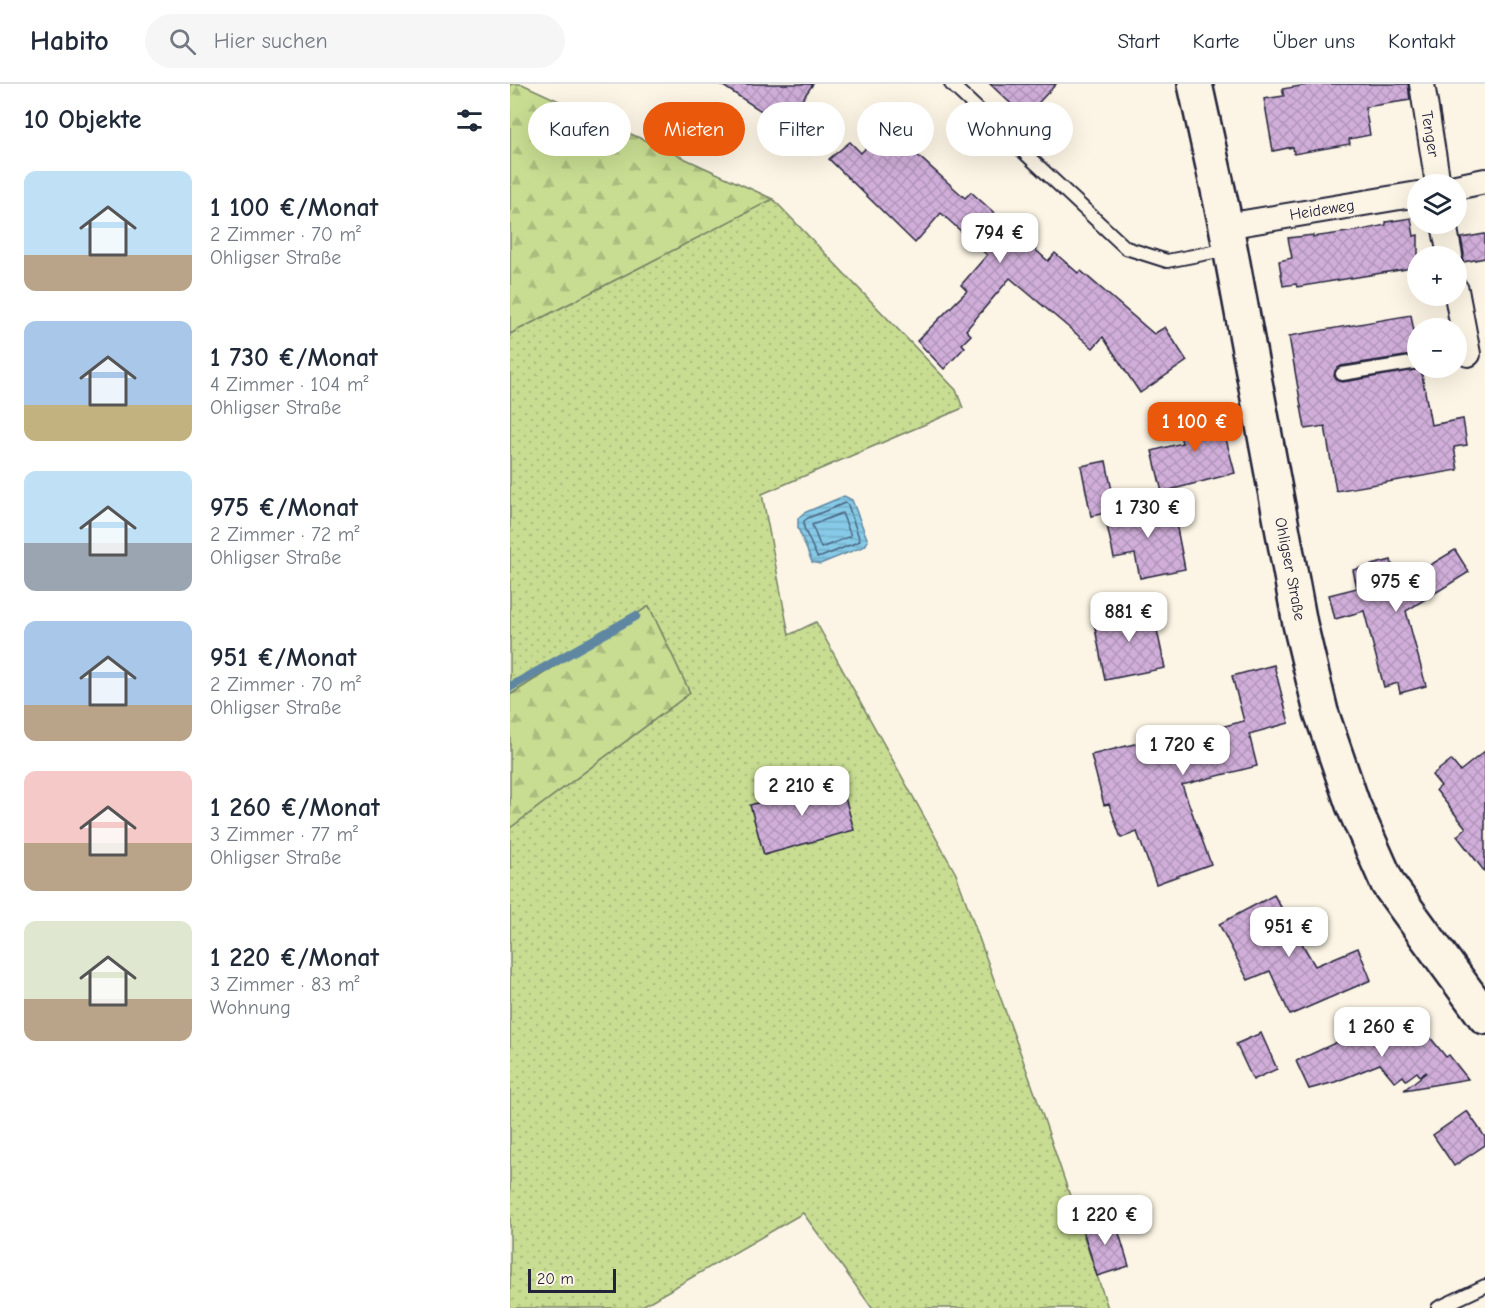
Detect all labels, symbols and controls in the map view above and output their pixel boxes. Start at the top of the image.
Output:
search box [145,14,565,68]
text: Habito [30,25,109,57]
icon: search [166,25,199,58]
text: Hier suchen [214,28,328,54]
text: Start [1117,29,1160,53]
text: Karte [1193,29,1239,53]
text: Über uns [1272,29,1355,53]
text: Kontakt [1388,29,1455,53]
chip: Kaufen [528,102,631,156]
chip: Mieten [643,102,745,156]
chip: Filter [757,102,845,156]
chip: Neu [857,102,934,156]
chip: Wohnung [946,102,1073,156]
icon: filters [453,104,486,137]
text: 10 Objekte [24,105,141,135]
street label: Tenger [1417,109,1443,159]
map controls [1407,174,1467,378]
button: layers [1407,174,1467,234]
text: 1 100 €/Monat [210,193,378,223]
icon: home [72,195,144,267]
street label: Heideweg [1288,196,1356,224]
pin: 794 € [958,213,1042,264]
text: 794 € [975,221,1025,244]
text: 2 Zimmer · 70 m² [210,223,361,246]
text: Ohligser Straße [210,246,341,269]
button: + [1407,246,1467,306]
button: − [1407,318,1467,378]
text: 1 730 €/Monat [210,343,378,373]
icon: home [72,345,144,417]
text: 4 Zimmer · 104 m² [210,373,368,396]
text: Ohligser Straße [210,396,341,419]
pin: 1 100 € [1140,402,1250,453]
text: 1 100 € [1162,410,1228,433]
pin: 1 730 € [1093,488,1203,539]
text: 975 €/Monat [210,493,358,523]
icon: home [72,495,144,567]
text: 1 730 € [1115,496,1181,519]
street label: Ohligser Straße [1271,516,1309,622]
text: 2 Zimmer · 72 m² [210,523,359,546]
text: Ohligser Straße [210,546,341,569]
pin: 975 € [1354,562,1438,613]
text: 975 € [1371,570,1421,593]
pin: 881 € [1087,592,1171,643]
text: 881 € [1104,600,1154,623]
text: 951 €/Monat [210,643,356,673]
icon: home [72,645,144,717]
text: 2 Zimmer · 70 m² [210,673,361,696]
text: Ohligser Straße [210,696,341,719]
pin: 1 720 € [1128,725,1238,776]
text: 1 720 € [1150,733,1216,756]
pin: 2 210 € [747,766,857,817]
text: 2 210 € [768,774,836,797]
text: 1 260 €/Monat [210,793,380,823]
icon: home [72,795,144,867]
text: 3 Zimmer · 77 m² [210,823,358,846]
text: Ohligser Straße [210,846,341,869]
pin: 951 € [1247,907,1331,958]
text: 951 € [1264,915,1314,938]
text: 1 220 €/Monat [210,943,379,973]
icon: home [72,945,144,1017]
text: 3 Zimmer · 83 m² [210,973,360,996]
text: Wohnung [210,996,291,1019]
pin: 1 260 € [1327,1007,1437,1058]
text: 1 260 € [1348,1015,1416,1038]
pin: 1 220 € [1050,1195,1160,1246]
text: 1 220 € [1071,1203,1139,1226]
scale bar [528,1266,616,1294]
text: 20 m [537,1270,574,1288]

